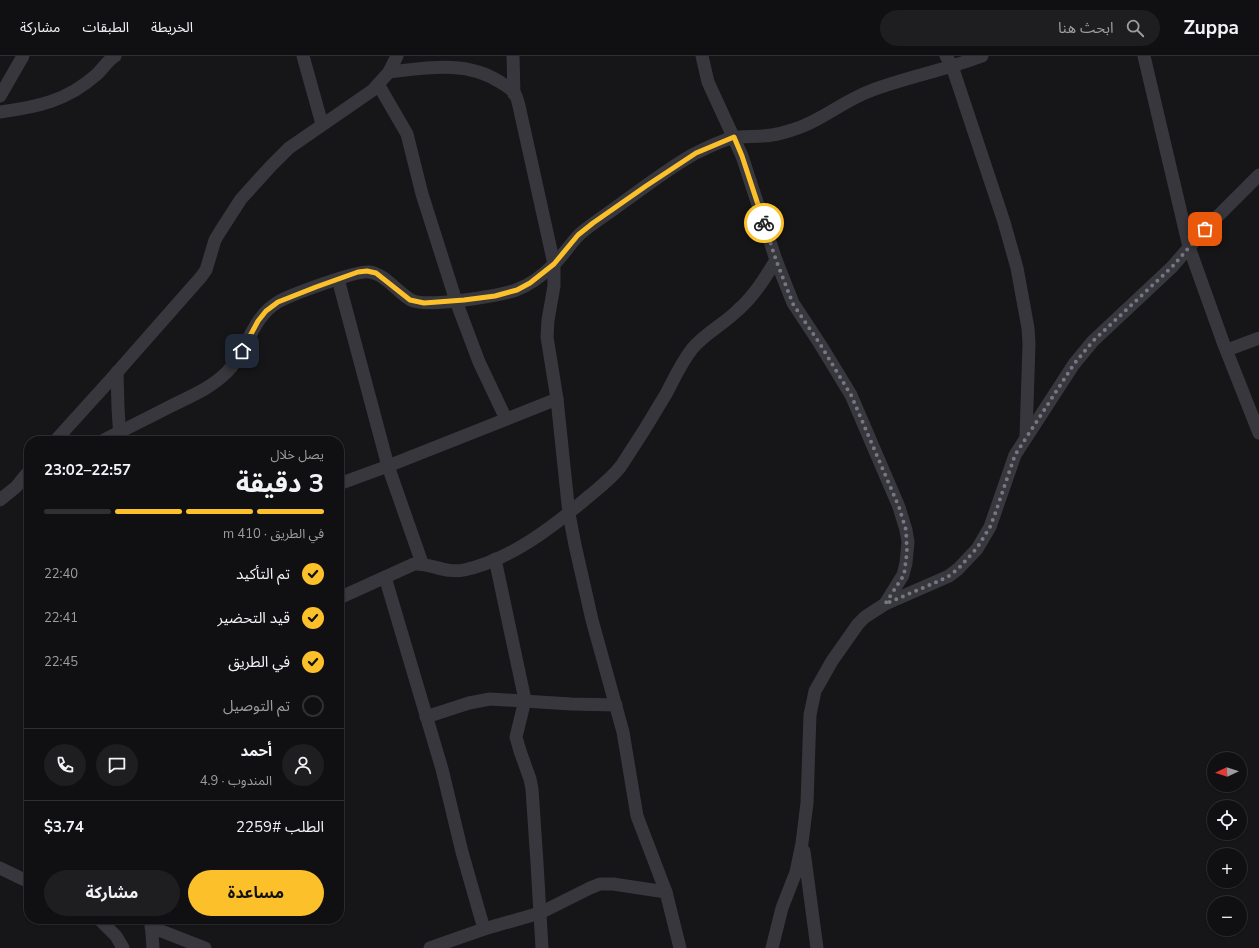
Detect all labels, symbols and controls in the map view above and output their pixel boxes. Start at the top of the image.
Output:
search box [880,10,1160,46]
text: Zuppa [1184,15,1239,41]
icon: search [1124,17,1146,39]
text: مشاركة [20,18,60,37]
text: الطبقات [82,18,129,37]
text: الخريطة [151,18,193,37]
text: ابحث هنا [1058,18,1114,38]
courier [744,203,784,243]
icon: bike [753,212,775,234]
pin [1188,212,1222,246]
icon: bag [1194,218,1216,240]
pin [225,334,259,368]
icon: home [231,340,253,362]
text: يصل خلال [270,446,324,464]
text: 22:57–23:02 [44,460,131,480]
text: 3 دقيقة [236,466,324,501]
text: في الطريق · 410 m [223,525,324,543]
icon: check [302,563,324,585]
text: تم التأكيد [236,564,290,584]
text: 22:40 [44,565,78,583]
icon: check [302,607,324,629]
text: قيد التحضير [217,608,290,628]
text: 22:41 [44,609,78,627]
icon: check [302,651,324,673]
text: في الطريق [228,652,290,672]
text: 22:45 [44,653,78,671]
text: تم التوصيل [223,696,290,716]
text: أحمد [241,741,272,761]
button: phone [44,744,86,786]
button: chat [96,744,138,786]
button: person [282,744,324,786]
north arrow [1207,752,1247,792]
map controls [1207,752,1247,936]
text: المندوب · 4.9 [200,772,272,790]
button: locate [1207,800,1247,840]
text: $3.74 [44,817,84,837]
text: الطلب #2259 [236,817,324,837]
button: + [1207,848,1247,888]
button: مشاركة [44,870,180,916]
button: مساعدة [188,870,324,916]
button: − [1207,896,1247,936]

